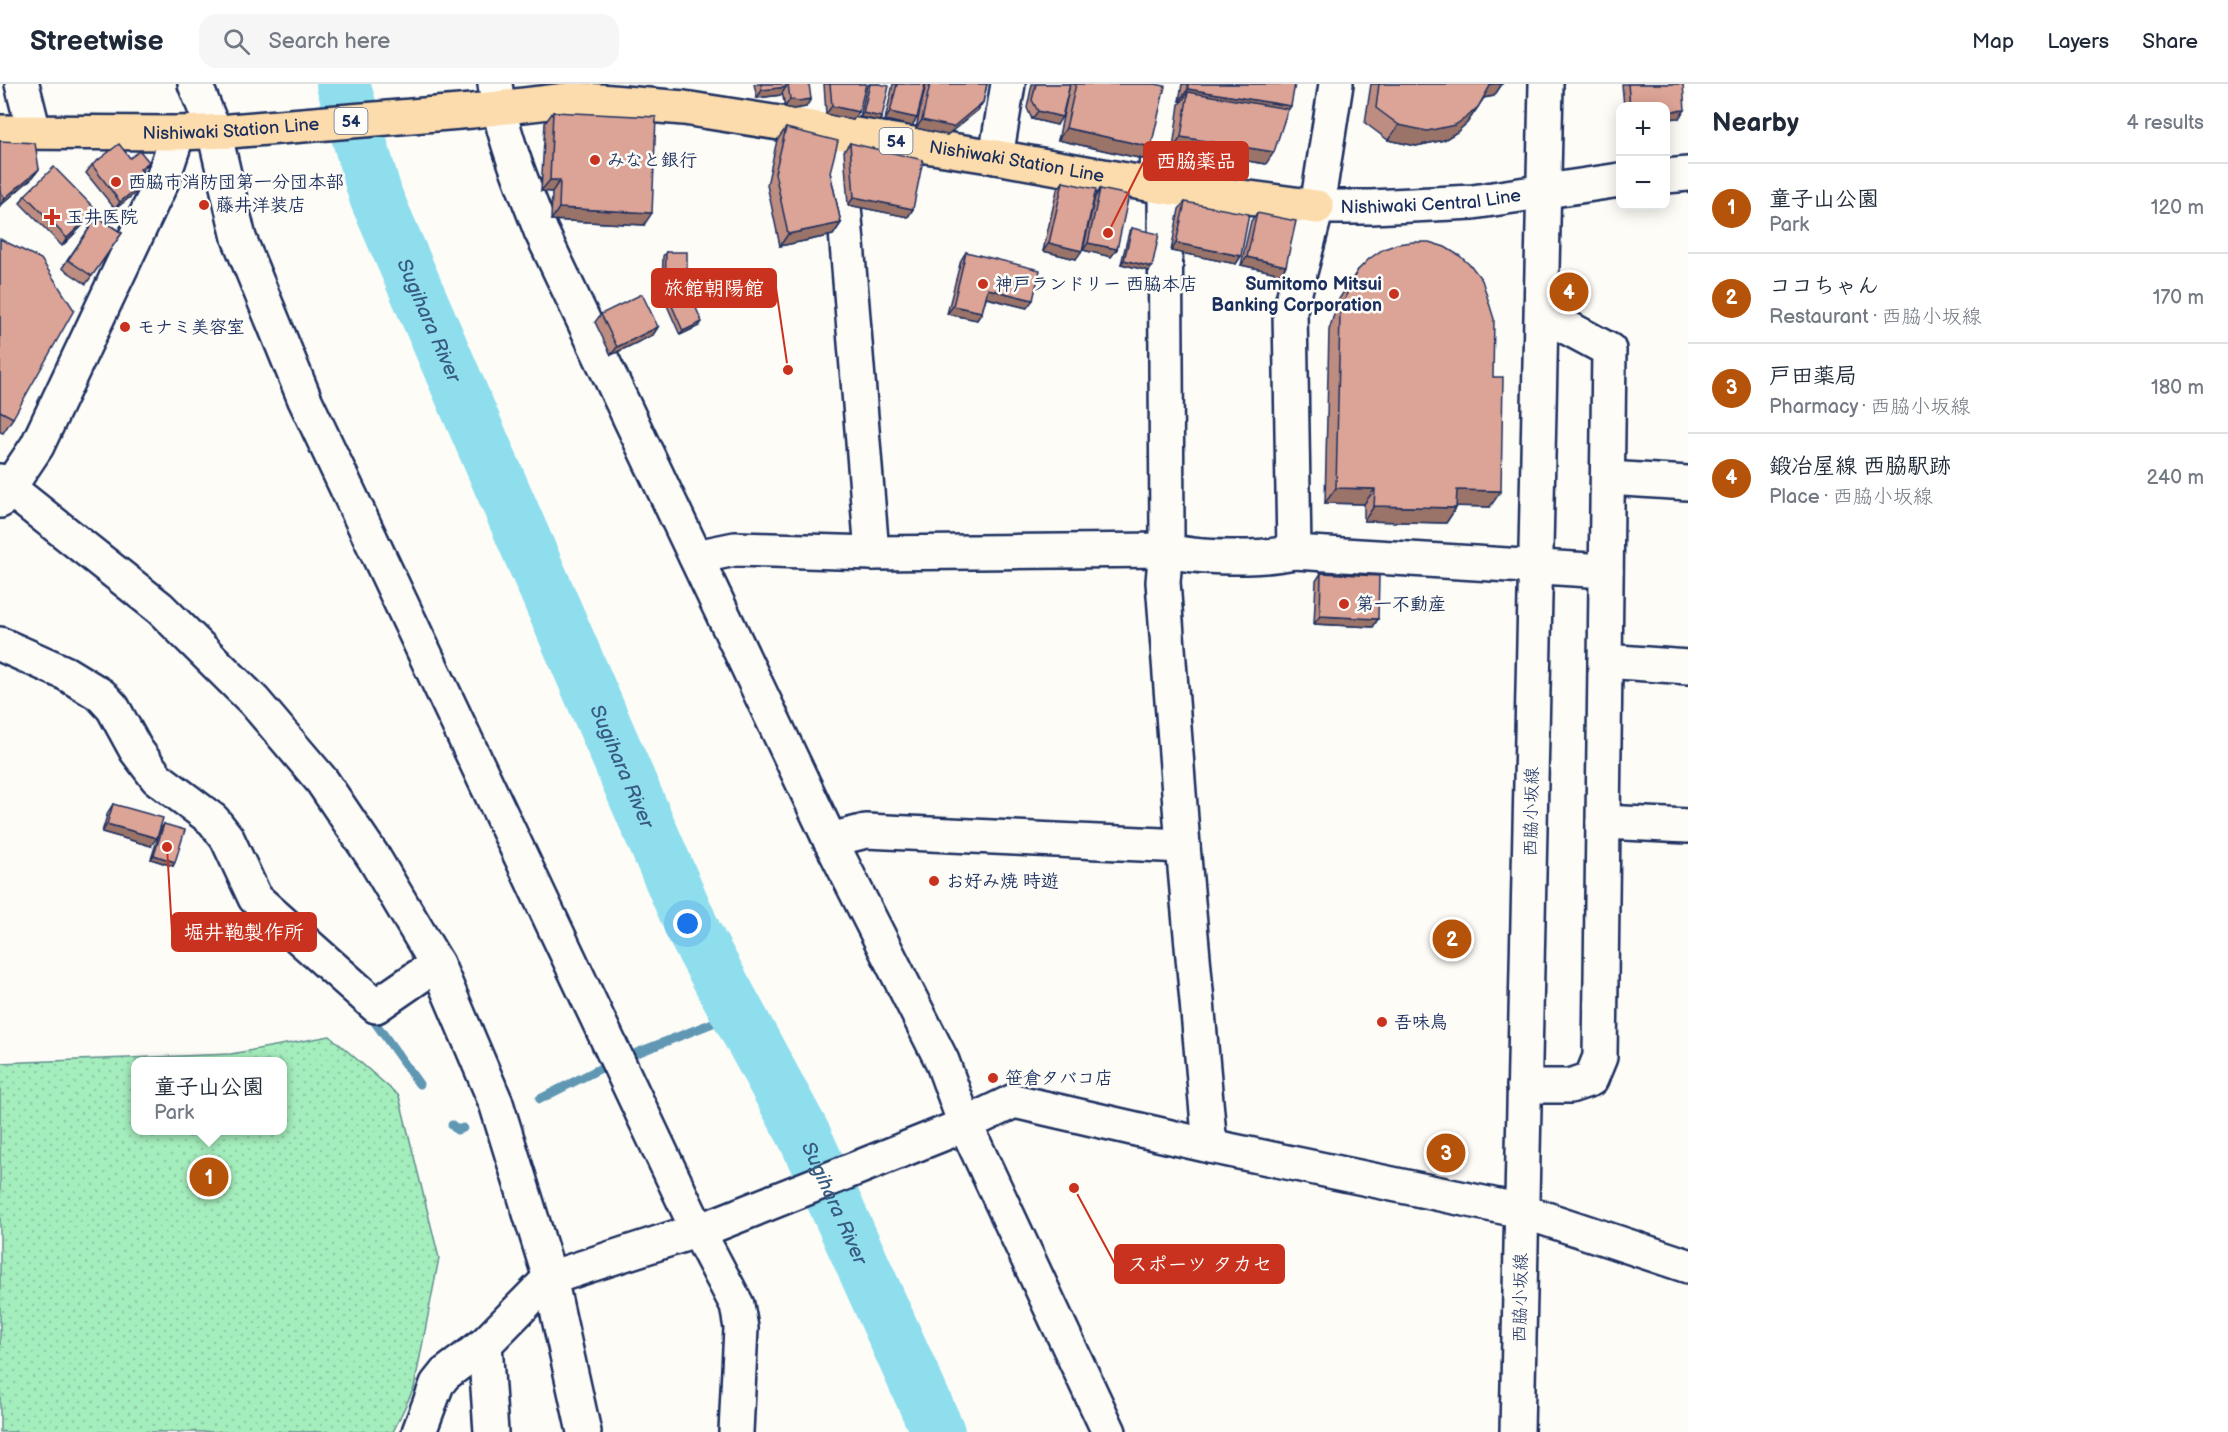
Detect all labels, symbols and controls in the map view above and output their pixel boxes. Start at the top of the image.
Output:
search box [199,14,619,68]
text: Streetwise [30,25,163,58]
icon: search [220,25,253,58]
text: Search here [268,28,390,55]
text: Map [1972,29,2014,54]
text: Layers [2047,29,2109,54]
text: Share [2142,29,2198,54]
map controls [1616,102,1670,210]
button: + [1616,102,1670,156]
road number: 54 [334,108,368,134]
text: Nearby [1712,108,1799,139]
text: 4 results [2126,111,2204,135]
street label: Nishiwaki Station Line [142,114,320,144]
road number: 54 [880,128,912,154]
street label: Nishiwaki Station Line [928,137,1106,187]
callout: 西脇薬品 [1144,142,1248,180]
place label: みなと銀行 [607,150,697,171]
text: 西脇薬品 [1156,150,1236,174]
marker: みなと銀行 [588,153,602,167]
button: − [1616,156,1670,210]
place label: 西脇市消防団第一分団本部 [128,172,344,193]
marker: 西脇市消防団第一分団本部 [109,175,123,189]
street label: Nishiwaki Central Line [1341,185,1523,218]
text: 童子山公園 [1769,186,1879,213]
place label: 藤井洋装店 [216,195,306,216]
text: 1 [1727,196,1736,220]
text: 120 m [2151,196,2204,220]
marker: 藤井洋装店 [197,198,211,212]
place label: 玉井医院 [66,207,138,228]
marker: 玉井医院 [43,208,61,226]
text: Park [1769,213,1809,237]
water label: Sugihara River [391,255,466,388]
callout: 旅館朝陽館 [652,269,776,307]
pin: 4 [1550,270,1588,314]
text: ココちゃん [1769,273,1879,300]
place label: 神戸ランドリー 西脇本店 [995,274,1198,295]
place label: Sumitomo Mitsui Banking Corporation [1211,274,1382,316]
text: 旅館朝陽館 [664,277,764,301]
marker: 神戸ランドリー 西脇本店 [976,277,990,291]
text: 2 [1726,286,1737,310]
text: 170 m [2153,286,2204,310]
marker: Sumitomo Mitsui Banking Corporation [1387,287,1401,301]
text: Restaurant · 西脇小坂線 [1769,305,1982,329]
place label: モナミ美容室 [137,317,245,338]
marker: モナミ美容室 [118,320,132,334]
text: 戸田薬局 [1769,363,1857,390]
text: 3 [1726,376,1737,400]
text: 180 m [2151,376,2204,400]
text: Pharmacy · 西脇小坂線 [1769,395,1970,419]
text: 鍛冶屋線 西脇駅跡 [1769,453,1951,480]
text: 4 [1726,466,1737,490]
text: 240 m [2147,466,2204,490]
text: Place · 西脇小坂線 [1769,485,1933,509]
place label: 第一不動産 [1356,594,1446,615]
marker: 第一不動産 [1337,597,1351,611]
water label: Sugihara River [584,701,659,834]
street label: 西脇小坂線 [1520,767,1543,857]
place label: お好み焼 時遊 [946,871,1059,892]
marker: お好み焼 時遊 [927,874,941,888]
your location [673,909,702,938]
callout: 堀井鞄製作所 [172,913,316,951]
pin: 2 [1432,916,1472,962]
text: 堀井鞄製作所 [184,921,304,945]
place label: 吾味鳥 [1394,1012,1448,1033]
marker: 吾味鳥 [1375,1015,1389,1029]
popup [131,1057,287,1135]
place label: 笹倉タバコ店 [1005,1068,1113,1089]
marker: 笹倉タバコ店 [986,1071,1000,1085]
text: 童子山公園 [154,1074,264,1101]
text: Park [154,1101,194,1125]
pin: 3 [1426,1130,1466,1176]
water label: Sugihara River [796,1138,873,1270]
pin: 1 [190,1154,228,1200]
callout: スポーツ タカセ [1115,1245,1284,1283]
text: スポーツ タカセ [1128,1253,1273,1277]
street label: 西脇小坂線 [1509,1253,1532,1343]

